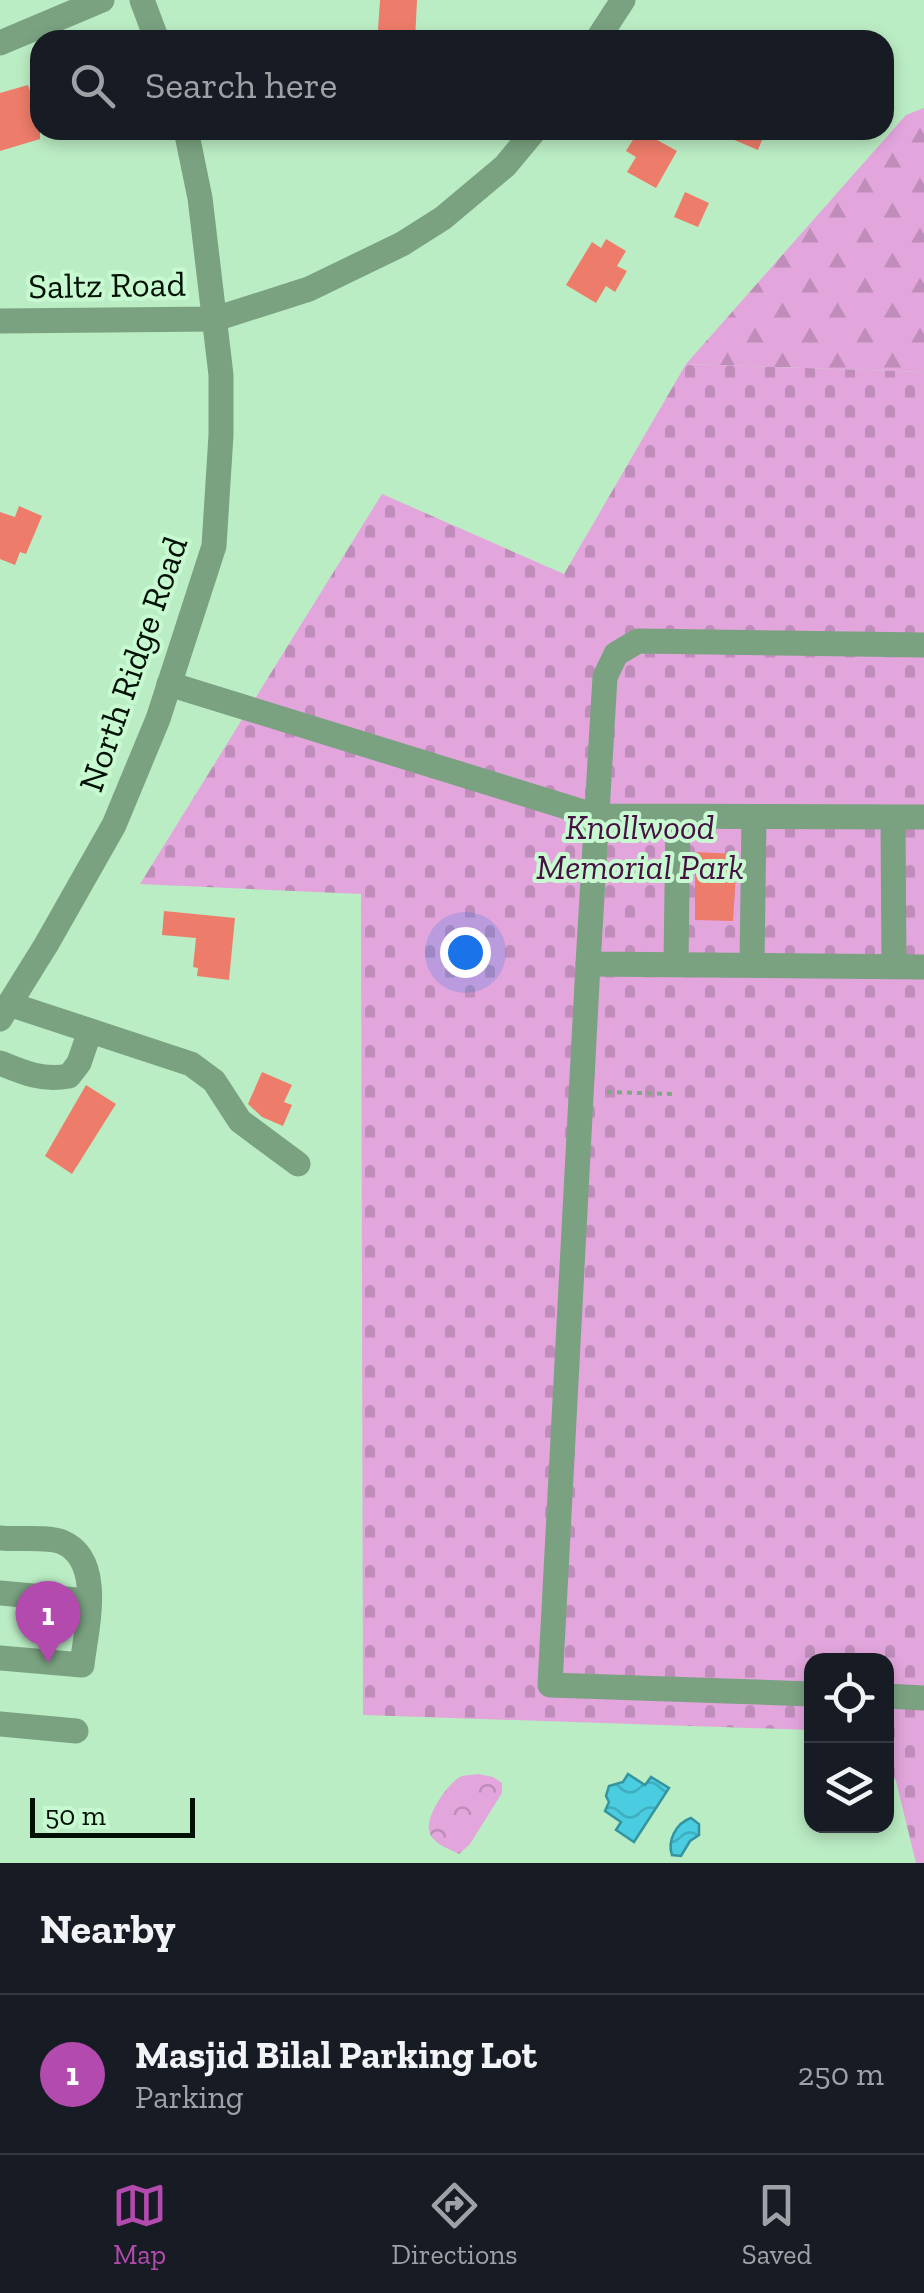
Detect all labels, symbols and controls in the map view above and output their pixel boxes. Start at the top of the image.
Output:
search box [30,30,894,140]
icon: search [65,58,120,113]
text: Search here [145,62,337,108]
street label: Saltz Road [28,263,186,307]
street label: North Ridge Road [70,531,196,797]
park label: Knollwood Memorial Park [536,806,744,888]
your location [440,927,491,978]
pin: 1 [15,1580,80,1663]
map controls [804,1653,894,1833]
button: locate [804,1653,894,1743]
button: layers [804,1743,894,1833]
scale bar [30,1793,195,1838]
text: 50 m [45,1799,106,1832]
text: Nearby [40,1903,176,1954]
text: Masjid Bilal Parking Lot [135,2032,537,2078]
text: 1 [66,2055,79,2093]
text: 250 m [798,2055,884,2093]
text: Parking [135,2078,243,2116]
tab: Map [112,2178,167,2271]
tab: Directions [391,2178,518,2271]
tab: Saved [742,2178,812,2271]

